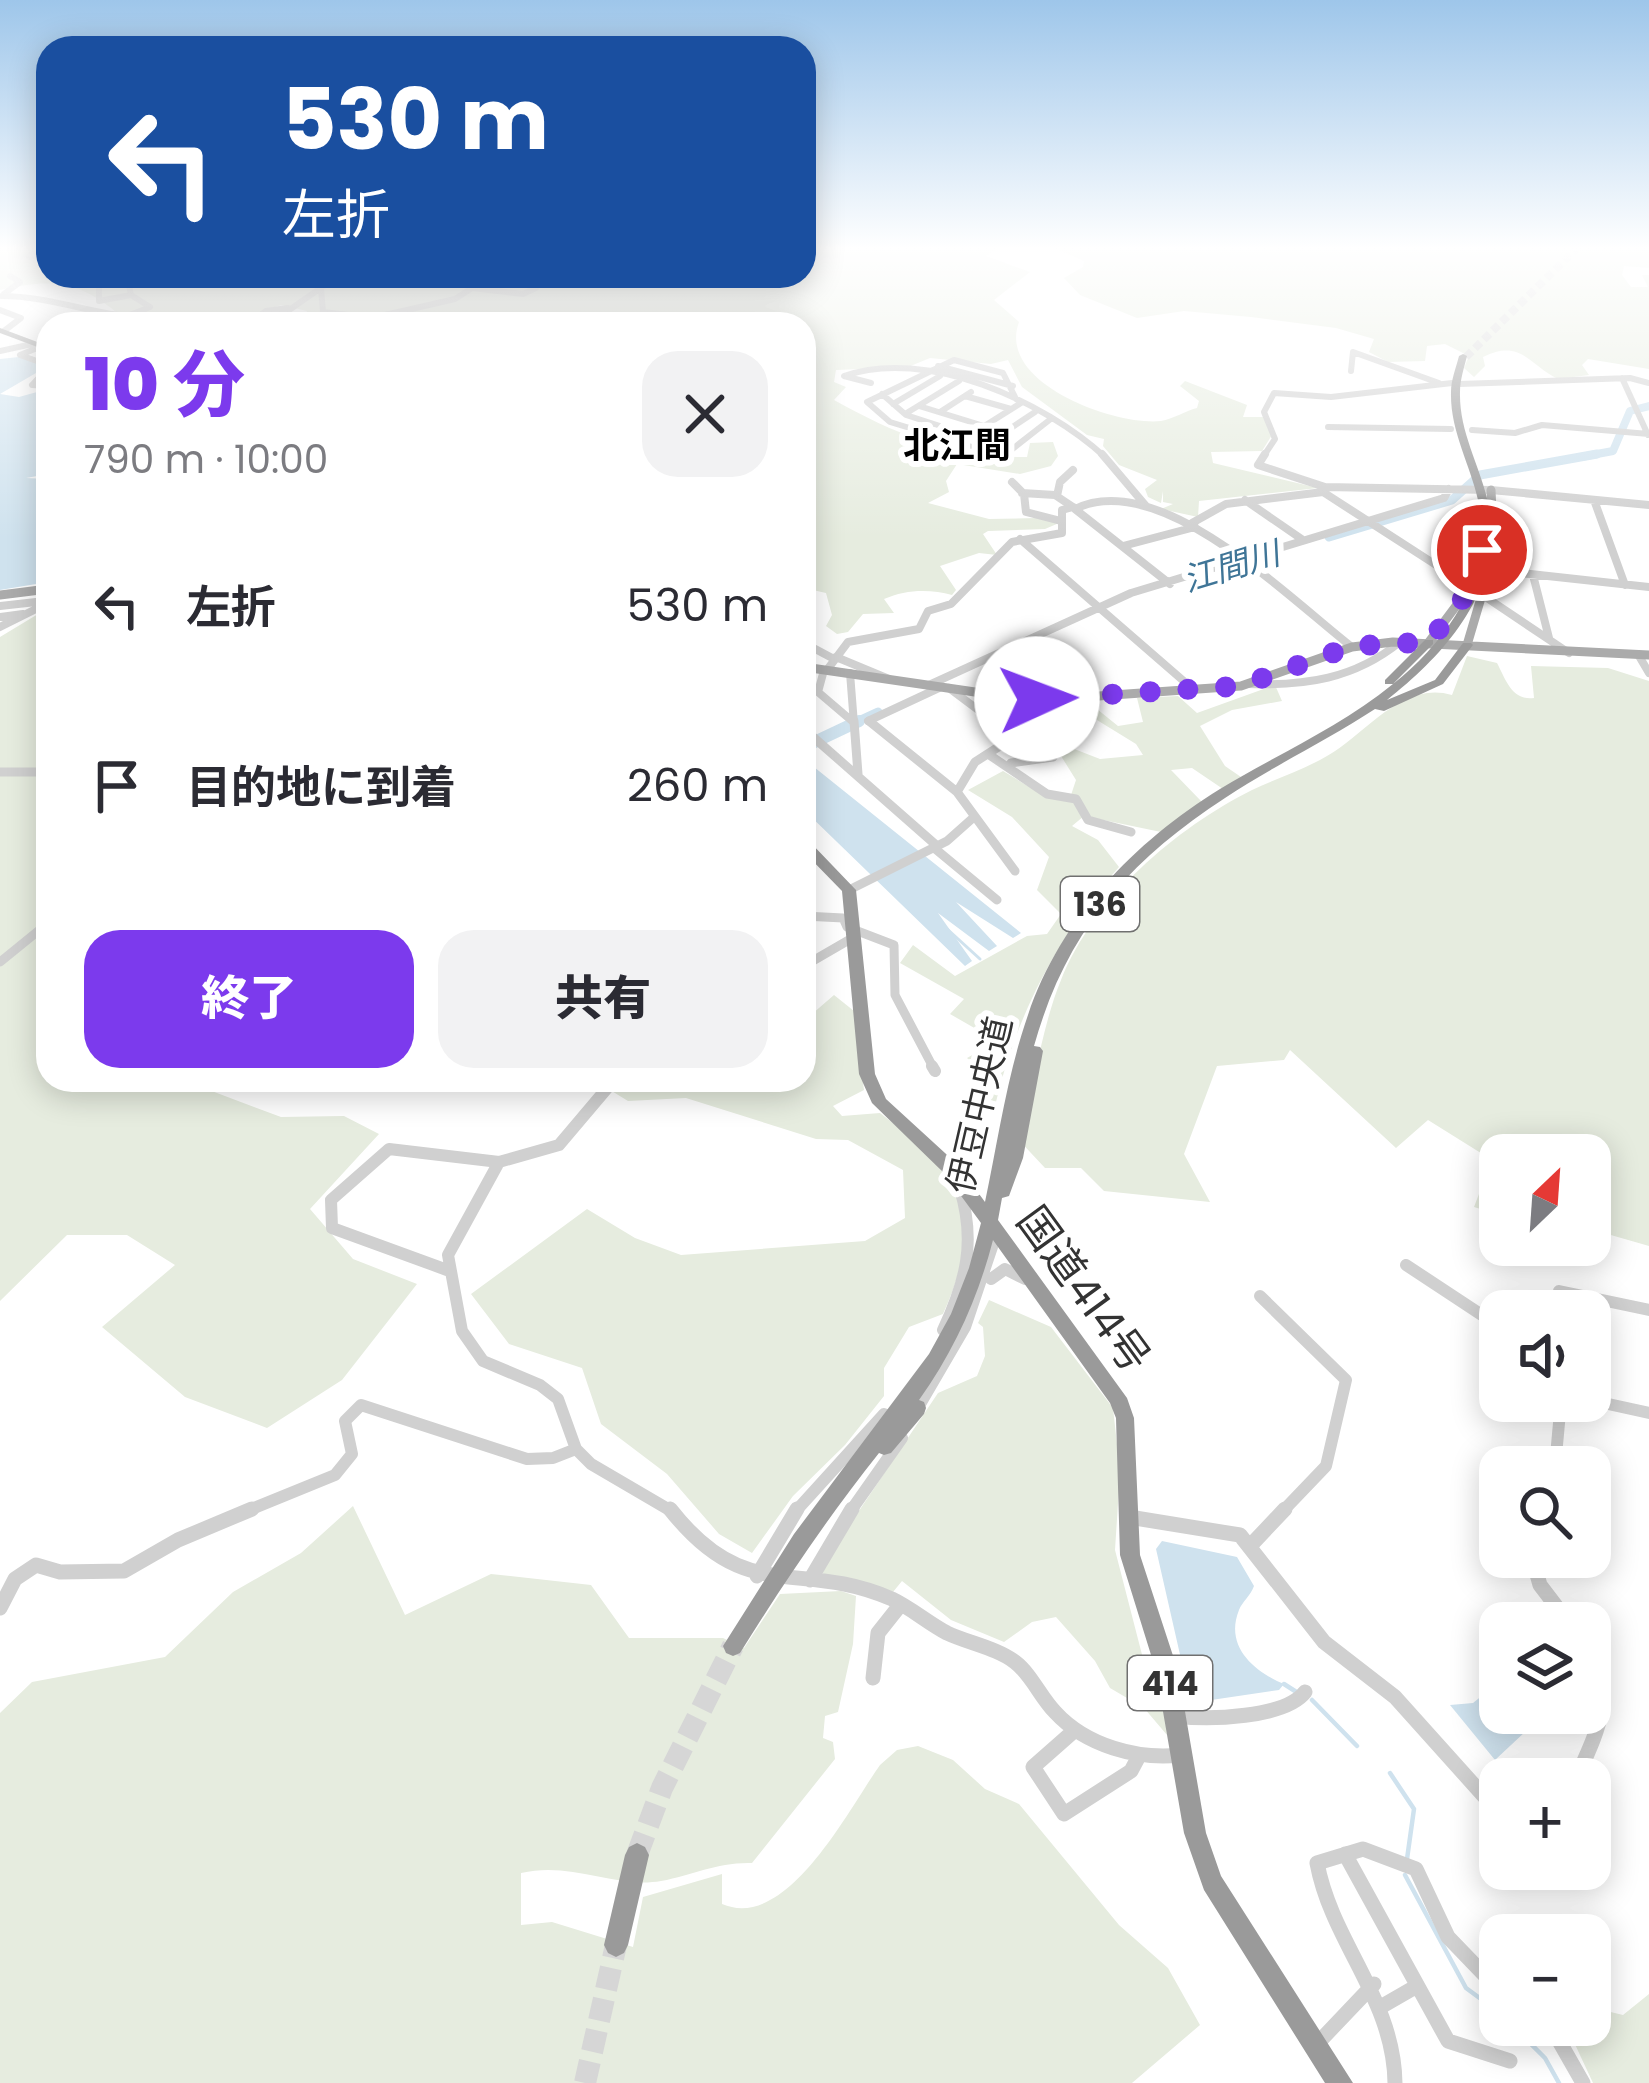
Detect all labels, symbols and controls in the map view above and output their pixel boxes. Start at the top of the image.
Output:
text: 530 m [282,61,549,178]
icon: left [84,84,240,240]
text: 左折 [282,177,390,253]
text: 10 分 [84,334,245,435]
button: close [642,351,768,477]
district label: 北江間 [903,420,1011,471]
text: 790 m · 10:00 [84,432,328,487]
pin [1431,499,1533,601]
icon: arrive [1449,517,1515,583]
water label: 江間川 [1177,529,1288,603]
icon: left [84,573,150,639]
text: 530 m [627,574,768,637]
text: 左折 [186,576,276,639]
position arrow [974,636,1100,762]
icon: arrive [84,753,150,819]
text: 260 m [627,754,768,817]
text: 目的地に到着 [186,756,456,819]
road number: 136 [1061,877,1139,931]
button: 終了 [84,930,414,1068]
button: 共有 [438,930,768,1068]
street label: 伊豆中央道 [934,1012,1025,1199]
north arrow [1479,1134,1611,1266]
map controls [1479,1134,1611,2046]
street label: 国道414号 [1003,1194,1164,1384]
button: sound [1479,1290,1611,1422]
button: search [1479,1446,1611,1578]
button: layers [1479,1602,1611,1734]
road number: 414 [1128,1656,1212,1710]
button: + [1479,1758,1611,1890]
button: − [1479,1914,1611,2046]

